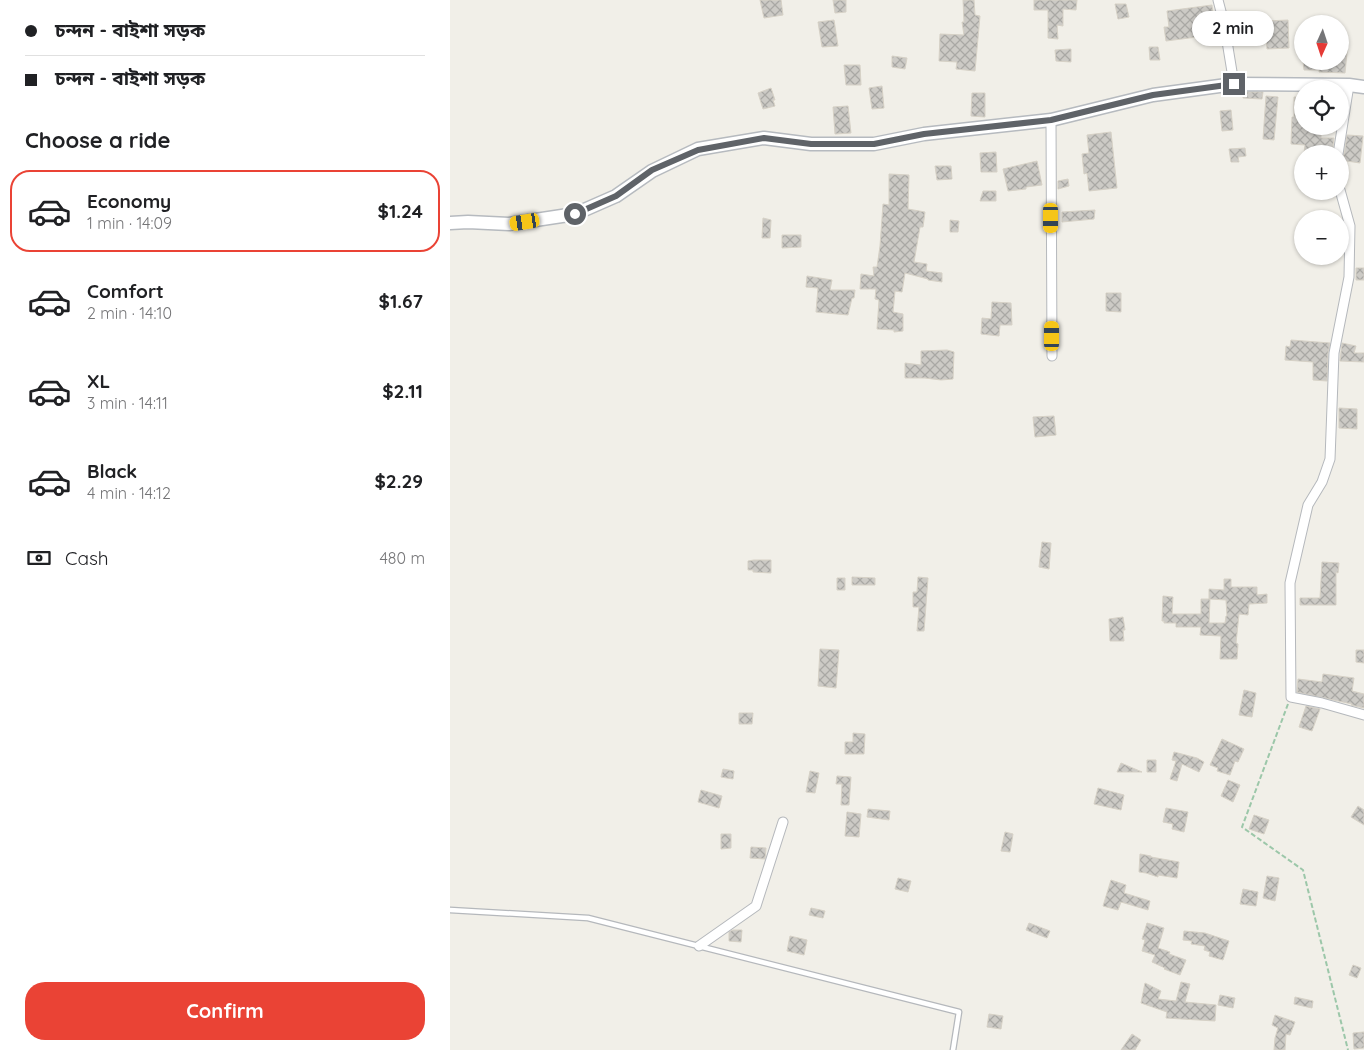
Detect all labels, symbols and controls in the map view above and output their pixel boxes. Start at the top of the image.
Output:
callout: 2 min [1193,12,1275,46]
north arrow [1294,15,1349,70]
map controls [1294,15,1349,265]
text: চন্দন - বাইশা সড়ক [55,18,205,42]
text: 2 min [1212,18,1254,38]
text: চন্দন - বাইশা সড়ক [55,66,205,90]
route end [1223,73,1245,95]
button: locate [1294,80,1349,135]
text: Choose a ride [25,126,170,154]
button: + [1294,145,1349,200]
icon: car [27,189,72,234]
text: Economy [87,189,171,213]
text: $1.24 [378,199,423,223]
route start [564,203,586,225]
car [1043,203,1058,233]
button: − [1294,210,1349,265]
car [509,212,540,232]
text: 1 min · 14:09 [87,213,172,233]
icon: car [27,279,72,324]
text: Comfort [87,279,164,303]
text: $1.67 [379,289,423,313]
text: 2 min · 14:10 [87,303,172,323]
car [1044,321,1059,351]
icon: car [27,369,72,414]
text: XL [87,369,110,393]
text: $2.11 [382,379,423,403]
text: 3 min · 14:11 [87,393,168,413]
icon: car [27,459,72,504]
text: Black [87,459,137,483]
text: $2.29 [375,469,423,493]
text: 4 min · 14:12 [87,483,171,503]
icon: cash [25,544,53,572]
text: Cash [65,546,109,570]
text: 480 m [379,548,425,568]
button: Confirm [25,982,425,1040]

